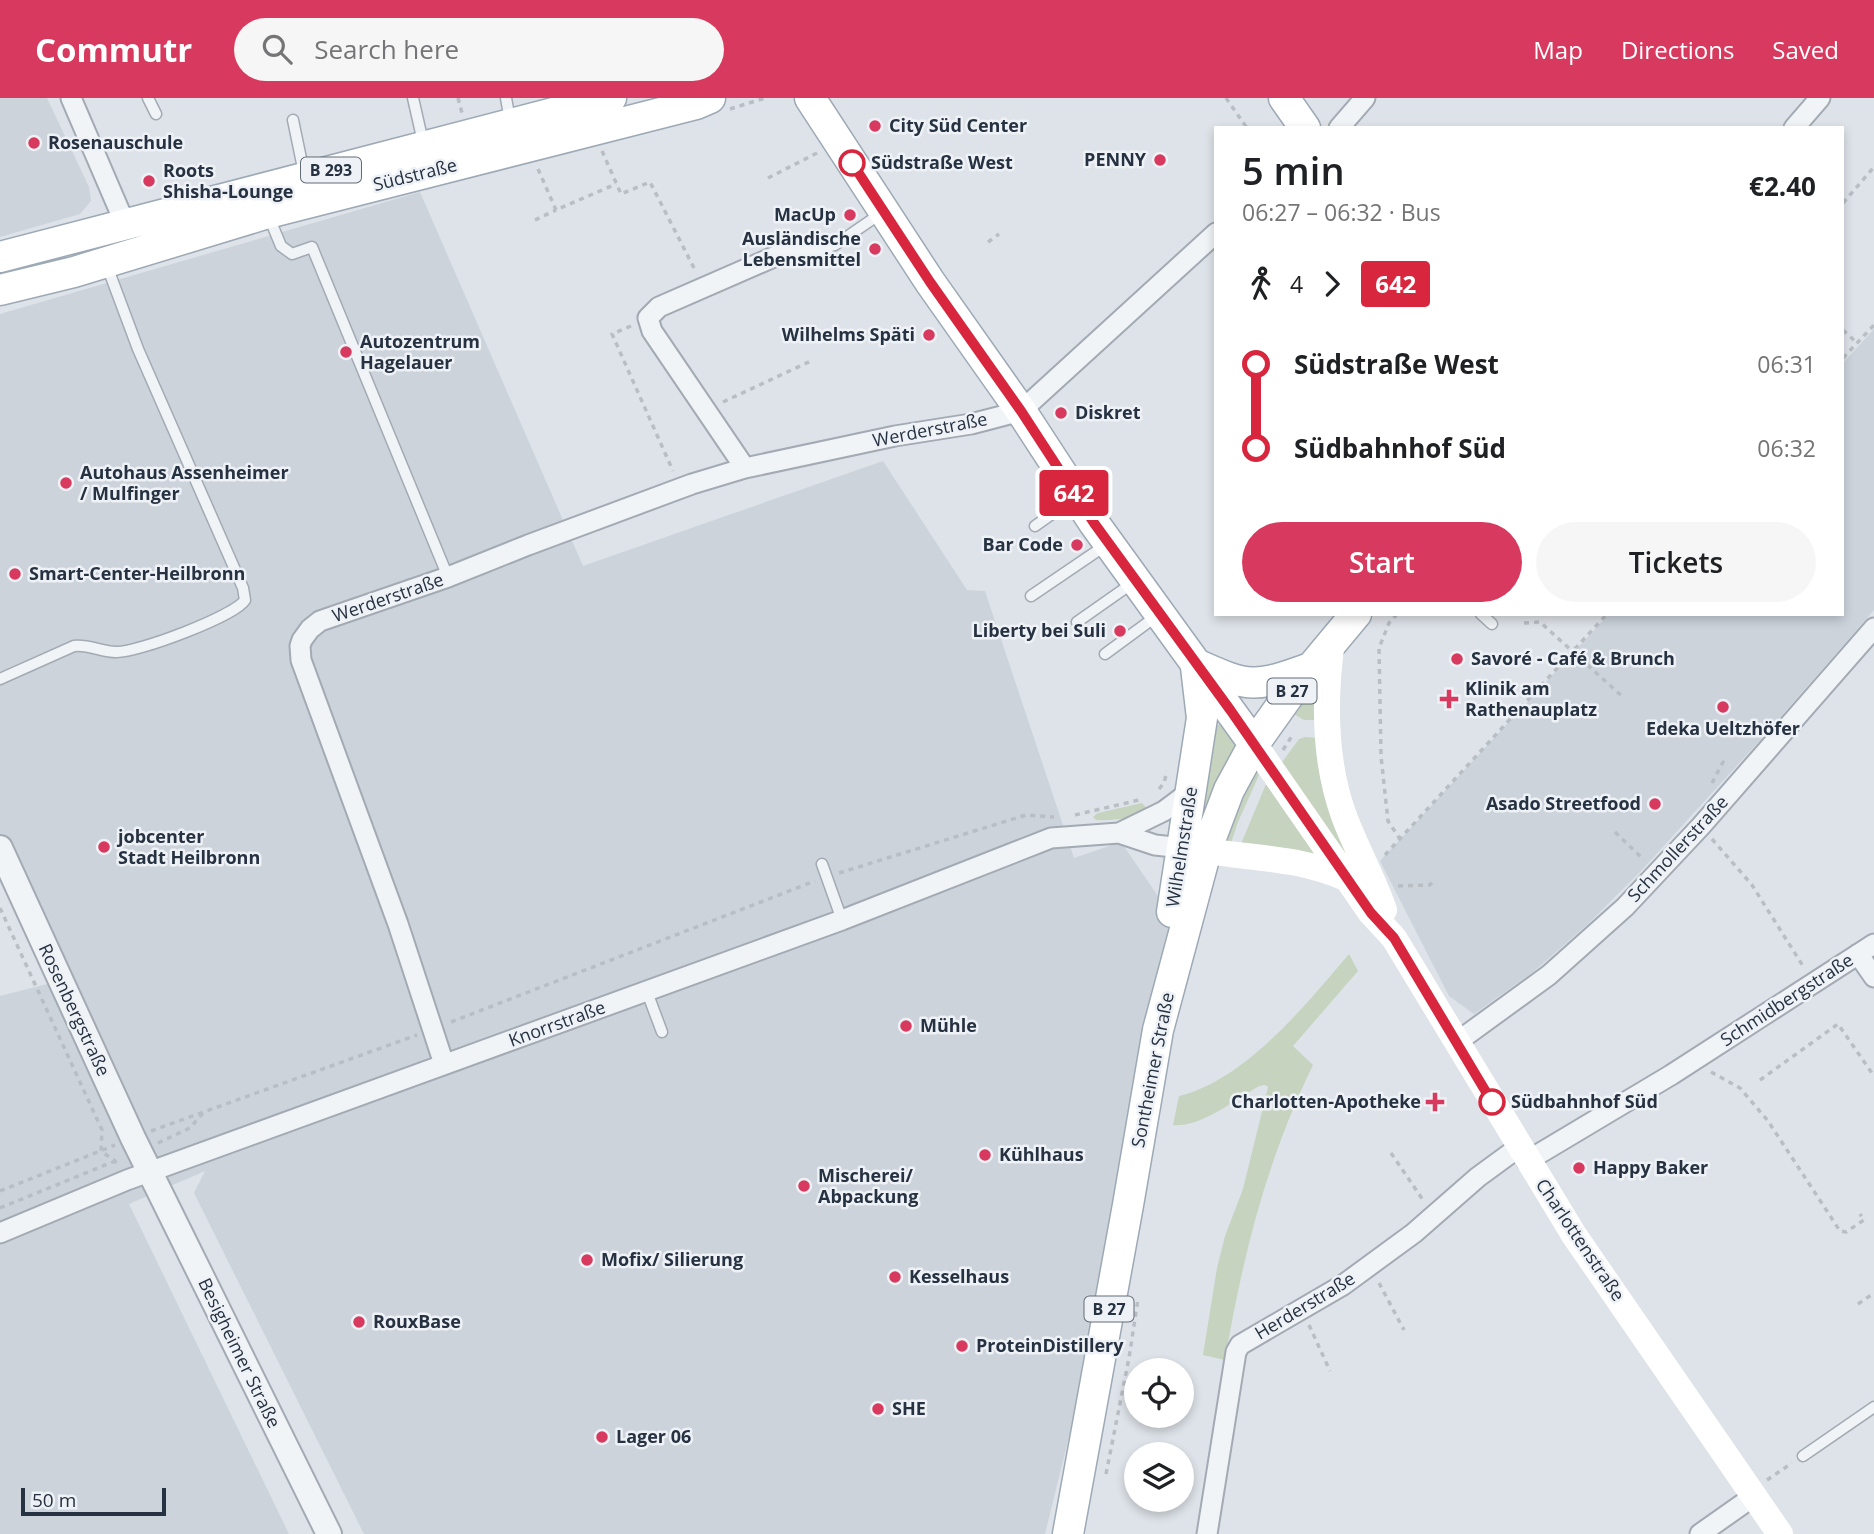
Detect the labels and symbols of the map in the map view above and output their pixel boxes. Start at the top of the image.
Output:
place label: City Süd Center [889,113,1027,137]
marker: City Süd Center [867,118,883,134]
place label: Rosenauschule [48,130,183,154]
marker: Rosenauschule [26,135,42,151]
place label: PENNY [1084,147,1147,171]
marker: Südstraße West [839,150,865,176]
place label: Südstraße West [871,150,1013,174]
street label: Südstraße [370,152,459,196]
marker: PENNY [1152,152,1168,168]
place label: Roots Shisha-Lounge [163,158,293,203]
road number: B 293 [301,158,361,183]
marker: Roots Shisha-Lounge [141,173,157,189]
place label: MacUp [774,202,836,226]
marker: MacUp [842,207,858,223]
place label: Ausländische Lebensmittel [742,226,861,271]
marker: Ausländische Lebensmittel [867,241,883,257]
place label: Wilhelms Späti [782,322,915,346]
marker: Wilhelms Späti [921,327,937,343]
place label: Autozentrum Hagelauer [360,329,480,374]
marker: Autozentrum Hagelauer [338,344,354,360]
place label: Diskret [1075,400,1141,424]
marker: Diskret [1053,405,1069,421]
street label: Werderstraße [870,406,989,452]
place label: Autohaus Assenheimer / Mulfinger [80,460,289,505]
line badge: 642 [1034,470,1114,516]
marker: Autohaus Assenheimer / Mulfinger [58,475,74,491]
place label: Bar Code [983,532,1063,556]
marker: Bar Code [1069,537,1085,553]
place label: Smart-Center-Heilbronn [29,561,245,585]
marker: Smart-Center-Heilbronn [7,566,23,582]
street label: Werderstraße [329,567,447,627]
place label: Liberty bei Suli [972,618,1106,642]
marker: Liberty bei Suli [1112,623,1128,639]
place label: Savoré - Café & Brunch [1471,646,1675,670]
marker: Savoré - Café & Brunch [1449,651,1465,667]
place label: Klinik am Rathenauplatz [1465,676,1597,721]
road number: B 27 [1268,678,1316,704]
marker: Klinik am Rathenauplatz [1439,689,1459,709]
marker: Edeka Ueltzhöfer [1715,699,1731,715]
place label: Edeka Ueltzhöfer [1646,716,1800,740]
street label: Wilhelmstraße [1160,785,1202,909]
street label: Schmollerstraße [1622,790,1733,907]
place label: Asado Streetfood [1486,791,1641,815]
marker: Asado Streetfood [1647,796,1663,812]
place label: jobcenter Stadt Heilbronn [116,824,260,869]
marker: jobcenter Stadt Heilbronn [96,839,112,855]
street label: Rosenbergstraße [34,939,116,1080]
street label: Schmidbergstraße [1715,947,1857,1051]
street label: Sontheimer Straße [1125,990,1179,1149]
street label: Knorrstraße [505,994,608,1052]
place label: Mühle [920,1013,977,1037]
marker: Mühle [898,1018,914,1034]
place label: Charlotten-Apotheke [1231,1089,1421,1113]
marker: Südbahnhof Süd [1479,1089,1505,1115]
place label: Südbahnhof Süd [1511,1089,1658,1113]
marker: Charlotten-Apotheke [1427,1094,1443,1110]
place label: Kühlhaus [999,1142,1084,1166]
marker: Kühlhaus [977,1147,993,1163]
place label: Happy Baker [1593,1155,1708,1179]
marker: Happy Baker [1571,1160,1587,1176]
place label: Mischerei/ Abpackung [818,1163,918,1208]
street label: Charlottenstraße [1531,1174,1631,1305]
marker: Mischerei/ Abpackung [796,1178,812,1194]
place label: Mofix/ Silierung [601,1247,743,1271]
marker: Mofix/ Silierung [579,1252,595,1268]
place label: Kesselhaus [909,1264,1009,1288]
street label: Herderstraße [1250,1266,1359,1345]
marker: Kesselhaus [887,1269,903,1285]
street label: Besigheimer Straße [193,1274,287,1432]
road number: B 27 [1084,1296,1134,1322]
place label: RouxBase [373,1309,461,1333]
marker: RouxBase [351,1314,367,1330]
place label: ProteinDistillery [976,1333,1124,1357]
marker: ProteinDistillery [954,1338,970,1354]
place label: SHE [892,1396,926,1420]
marker: SHE [870,1401,886,1417]
place label: Lager 06 [616,1424,691,1448]
marker: Lager 06 [594,1429,610,1445]
scale bar [21,1485,166,1517]

